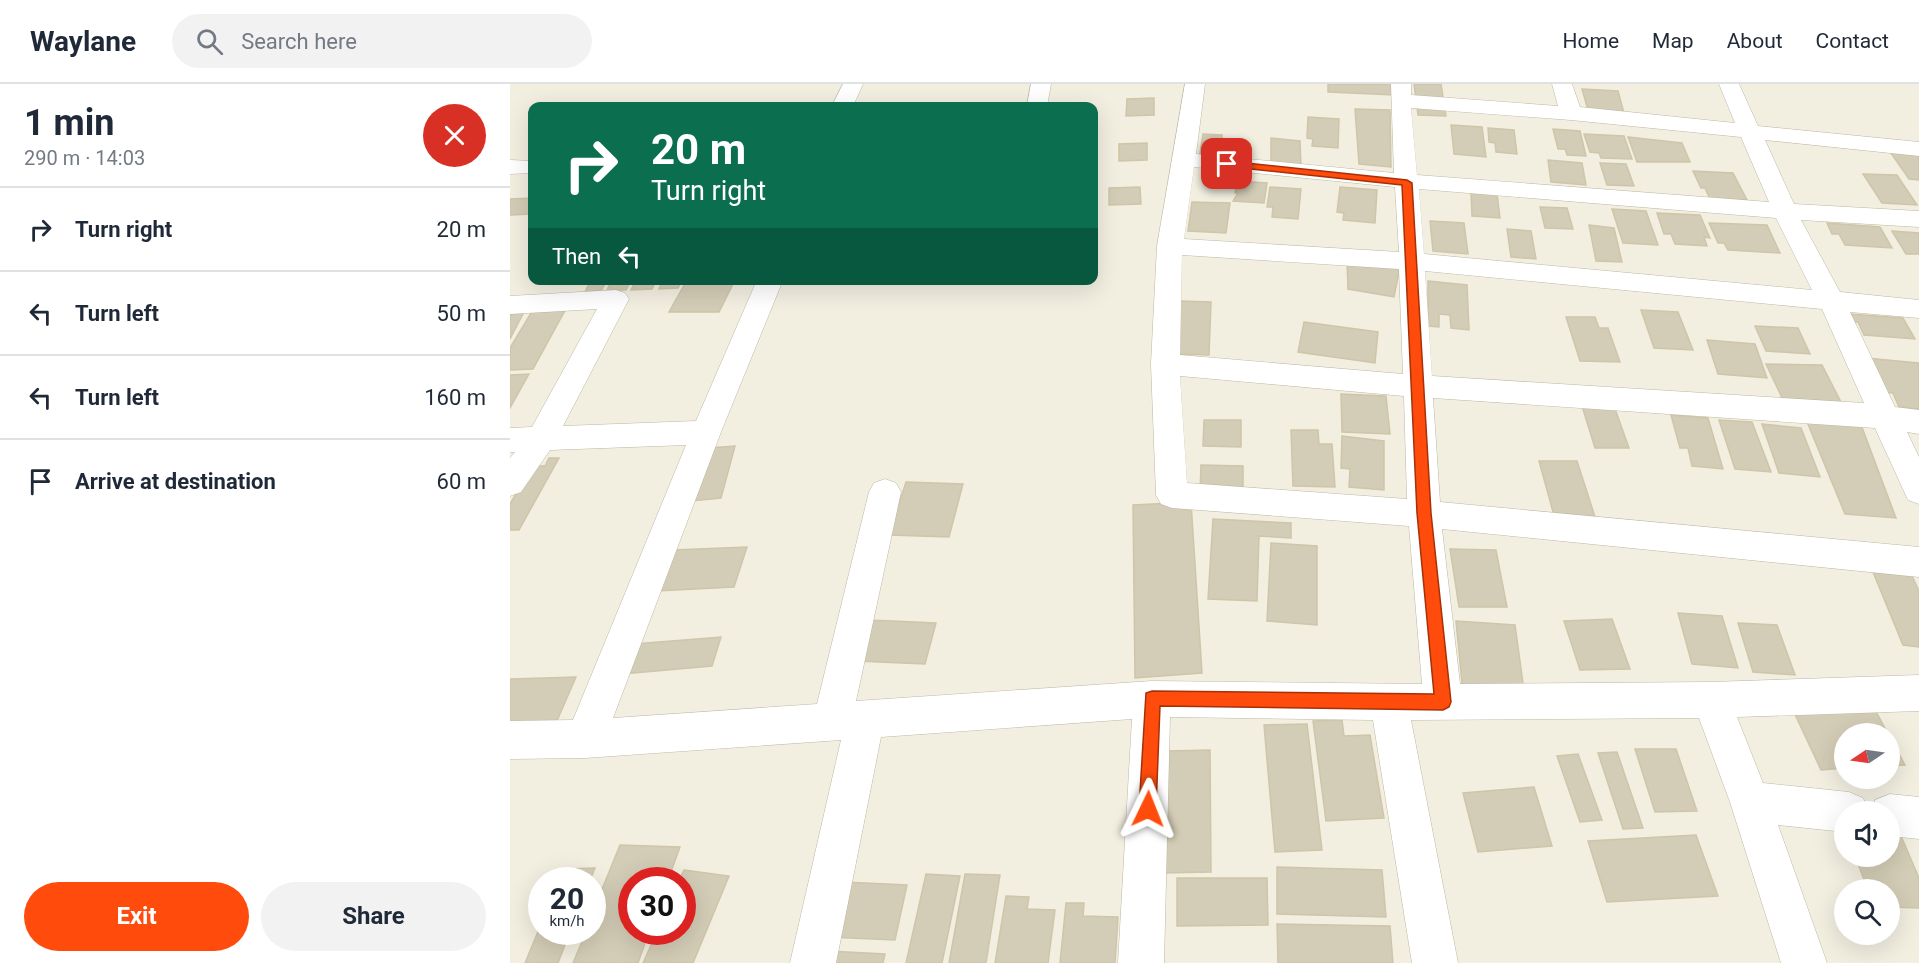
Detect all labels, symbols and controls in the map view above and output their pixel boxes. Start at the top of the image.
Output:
search box [172,14,592,68]
text: Waylane [30,25,136,58]
icon: search [193,25,226,58]
text: Search here [241,29,357,54]
text: Home [1563,29,1619,53]
text: Map [1652,29,1694,53]
text: About [1727,29,1783,53]
text: Contact [1816,29,1889,53]
text: 1 min [24,102,115,144]
button: close [423,104,486,167]
text: 20 m [651,125,746,174]
icon: right [552,126,630,204]
pin [1201,138,1252,189]
text: 290 m · 14:03 [24,146,145,170]
icon: arrive [1210,147,1243,180]
text: Turn right [651,175,766,207]
icon: right [24,213,57,246]
text: Turn right [75,217,172,242]
text: 20 m [437,217,486,242]
icon: left [613,240,646,273]
text: Then [552,244,601,269]
icon: left [24,297,57,330]
text: Turn left [75,301,159,326]
text: 50 m [437,301,486,326]
icon: left [24,381,57,414]
text: Turn left [75,385,159,410]
text: 160 m [424,385,486,410]
icon: arrive [24,465,57,498]
text: Arrive at destination [75,469,276,494]
text: 60 m [437,469,486,494]
north arrow [1834,723,1900,789]
map controls [1834,723,1900,945]
position arrow [1116,777,1180,841]
button: sound [1834,801,1900,867]
speed limit sign: 30 [618,867,696,945]
button: search [1834,879,1900,945]
text: 20 [550,881,584,916]
button: Exit [24,882,249,951]
button: Share [261,882,486,951]
text: km/h [549,912,585,930]

